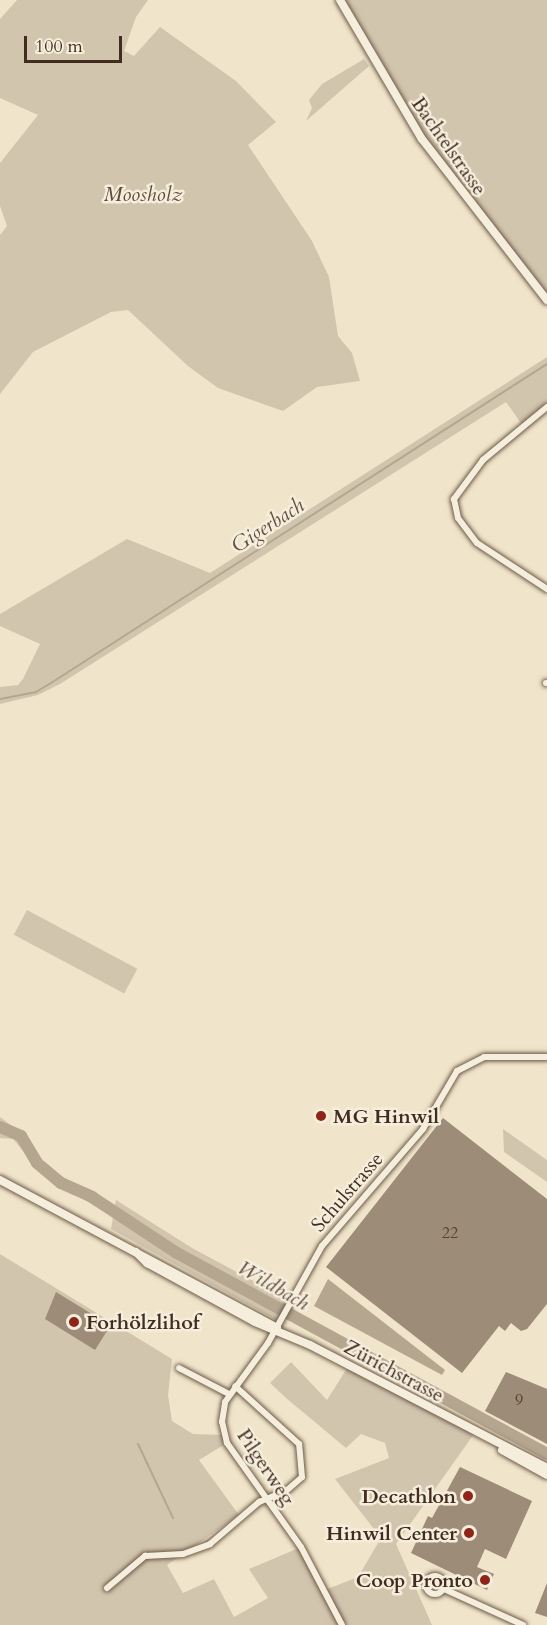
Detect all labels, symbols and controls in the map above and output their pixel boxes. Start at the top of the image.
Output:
scale bar [27,24,124,62]
text: 100 m [35,34,83,59]
street label: Bachtelstrasse [406,92,492,200]
park label: Moosholz [104,182,182,206]
water label: Gigerbach [227,493,309,559]
place label: MG Hinwil [333,1104,439,1128]
marker: MG Hinwil [314,1109,328,1123]
street label: Schulstrasse [306,1147,388,1237]
house number: 22 [442,1223,458,1243]
water label: Wildbach [233,1256,313,1316]
place label: Forhölzlihof [86,1310,200,1334]
marker: Forhölzlihof [67,1315,81,1329]
street label: Zürichstrasse [340,1335,448,1407]
house number: 9 [515,1390,523,1410]
street label: Pilgerweg [232,1424,300,1510]
place label: Decathlon [361,1484,456,1508]
marker: Decathlon [461,1489,475,1503]
place label: Hinwil Center [326,1521,457,1545]
marker: Hinwil Center [462,1526,476,1540]
place label: Coop Pronto [356,1568,473,1592]
marker: Coop Pronto [478,1573,492,1587]

